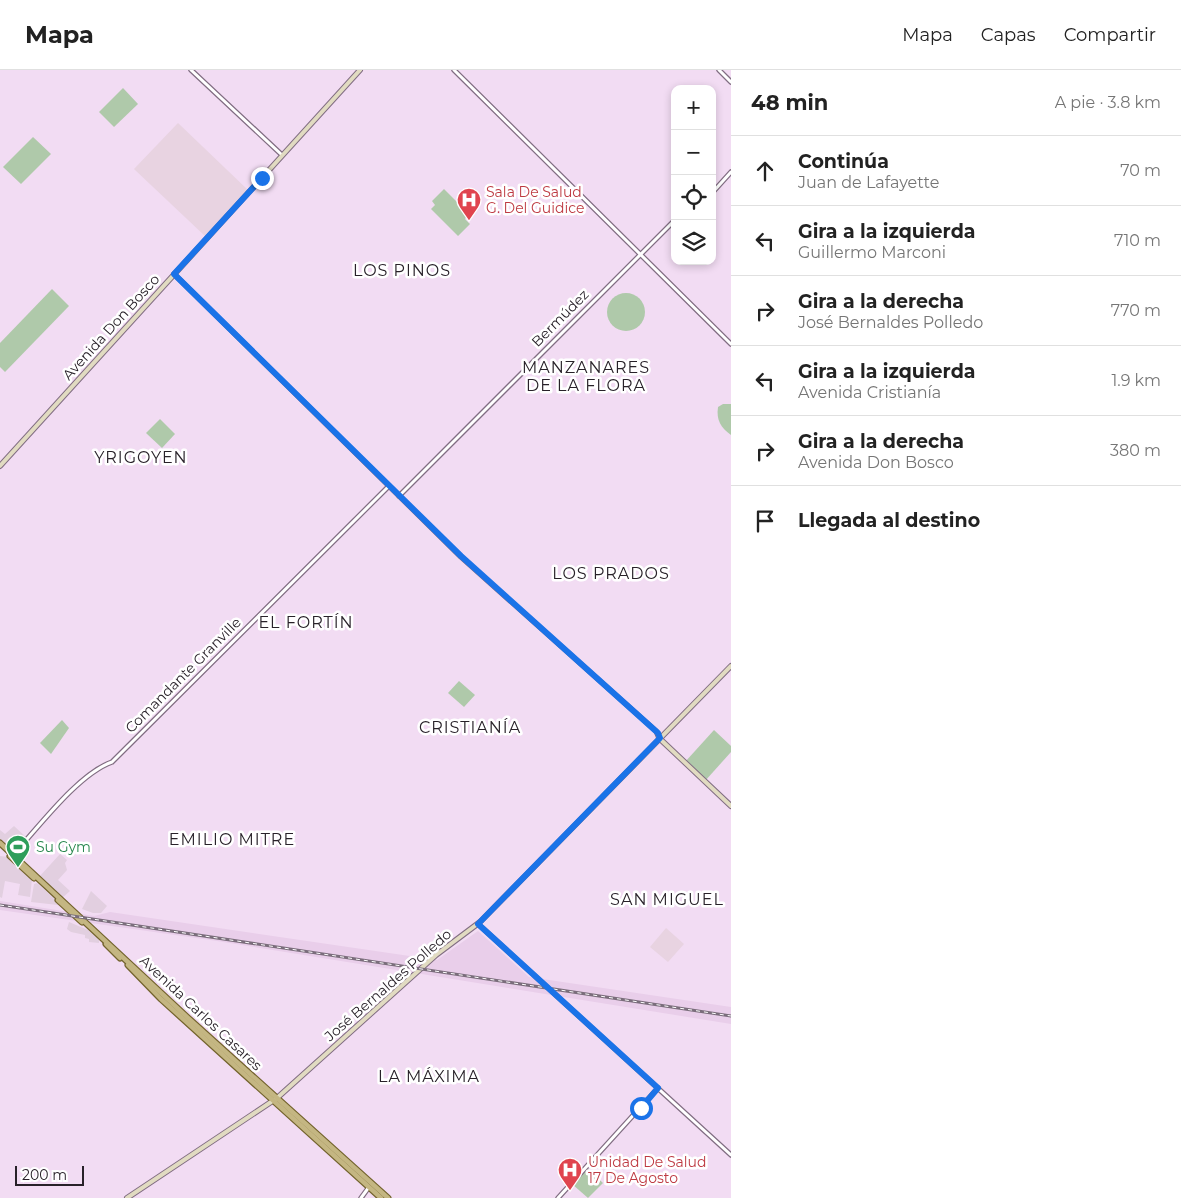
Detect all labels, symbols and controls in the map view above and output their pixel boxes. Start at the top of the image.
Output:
text: Mapa [25,20,94,49]
text: Mapa [902,24,953,46]
text: Capas [981,24,1036,46]
text: Compartir [1064,24,1156,46]
map controls [671,85,716,265]
button: + [671,85,716,130]
text: 48 min [751,90,828,115]
text: A pie · 3.8 km [1055,93,1161,112]
button: − [671,130,716,175]
text: Continúa [798,150,889,173]
icon: ahead [751,157,779,185]
text: 70 m [1120,161,1161,180]
route end [251,167,274,190]
text: Juan de Lafayette [798,173,939,192]
button: locate [671,175,716,220]
place label: Sala De Salud G. Del Guidice [486,183,585,217]
hospital icon: Sala De Salud G. Del Guidice [456,187,482,221]
button: layers [671,220,716,265]
text: Gira a la izquierda [798,220,976,243]
icon: left [751,227,779,255]
text: 710 m [1114,231,1161,250]
text: Guillermo Marconi [798,243,946,262]
district label: LOS PINOS [353,261,451,280]
street label: Avenida Don Bosco [59,270,163,384]
street label: Bermúdez [528,286,592,350]
text: Gira a la derecha [798,290,964,313]
icon: right [751,297,779,325]
text: 770 m [1111,301,1161,320]
text: José Bernaldes Polledo [798,313,983,332]
district label: MANZANARES DE LA FLORA [522,358,650,395]
text: Gira a la izquierda [798,360,976,383]
icon: left [751,367,779,395]
text: 1.9 km [1111,371,1161,390]
text: Avenida Cristianía [798,383,941,402]
text: Gira a la derecha [798,430,964,453]
icon: right [751,437,779,465]
text: 380 m [1110,441,1161,460]
district label: YRIGOYEN [94,448,188,467]
text: Avenida Don Bosco [798,453,954,472]
icon: arrive [751,507,779,535]
text: Llegada al destino [798,509,980,532]
district label: LOS PRADOS [552,564,670,583]
street label: Comandante Granville [121,613,245,737]
district label: EL FORTÍN [258,613,354,632]
district label: CRISTIANÍA [419,718,521,737]
district label: EMILIO MITRE [169,830,295,849]
sports icon: Su Gym [5,834,31,868]
place label: Su Gym [36,838,91,856]
district label: SAN MIGUEL [610,890,724,909]
street label: José Bernaldes Polledo [320,925,455,1046]
street label: Avenida Carlos Casares [136,952,266,1074]
district label: LA MÁXIMA [378,1067,480,1086]
route start [630,1097,653,1120]
place label: Unidad De Salud 17 De Agosto [588,1153,706,1187]
hospital icon: Unidad De Salud 17 De Agosto [557,1157,583,1191]
scale bar [15,1163,84,1186]
text: 200 m [22,1166,67,1184]

